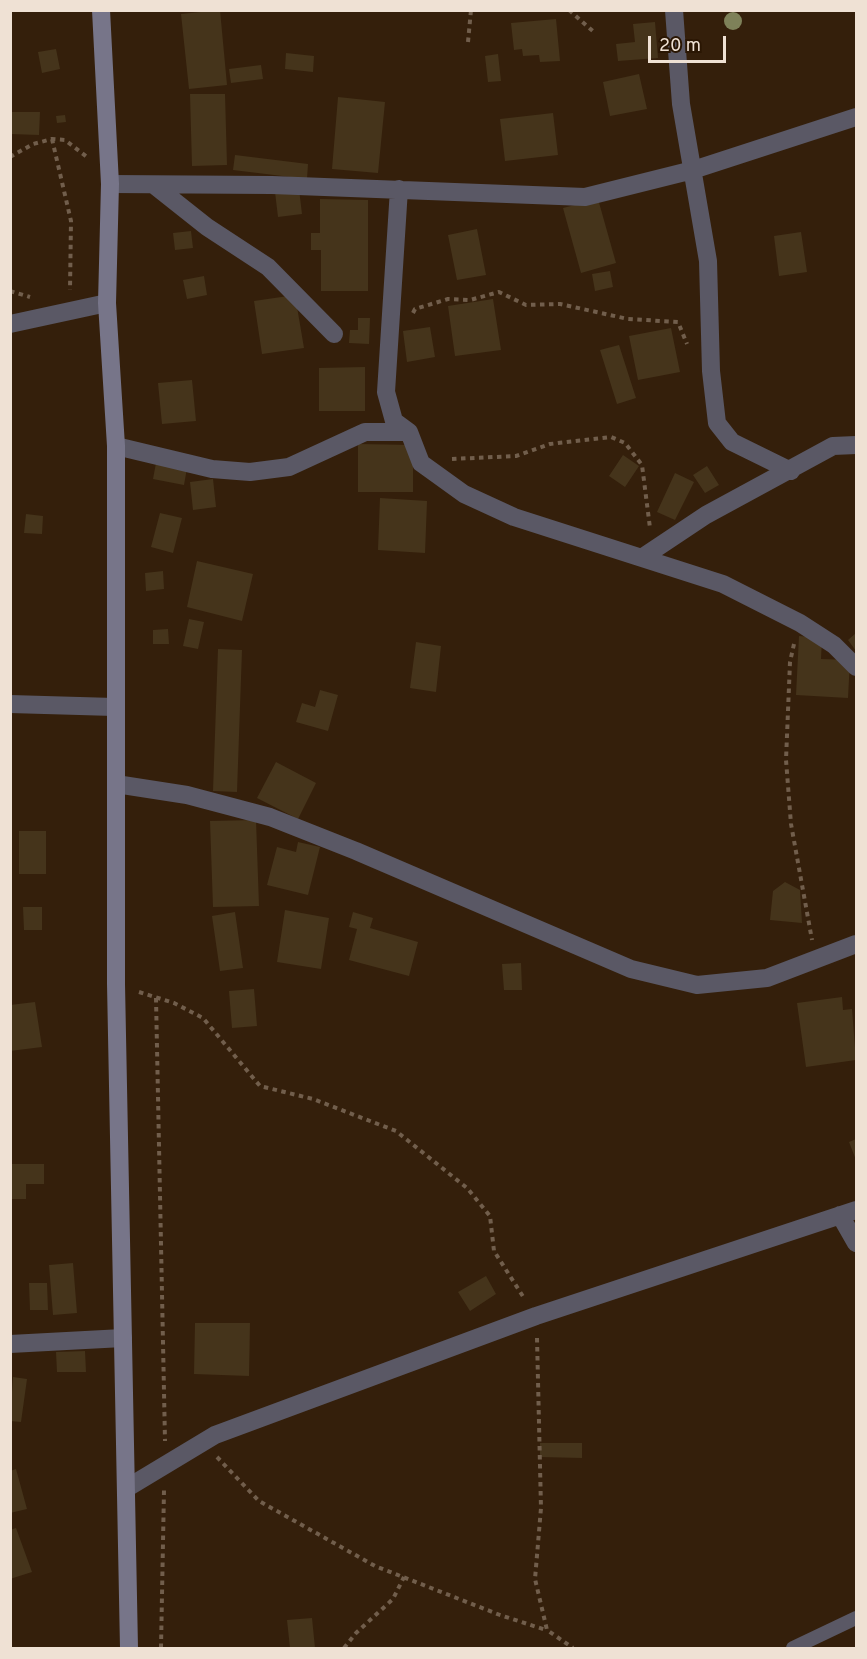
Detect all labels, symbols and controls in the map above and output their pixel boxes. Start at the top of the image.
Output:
scale bar [651,24,729,62]
text: 20 m [659,35,701,58]

